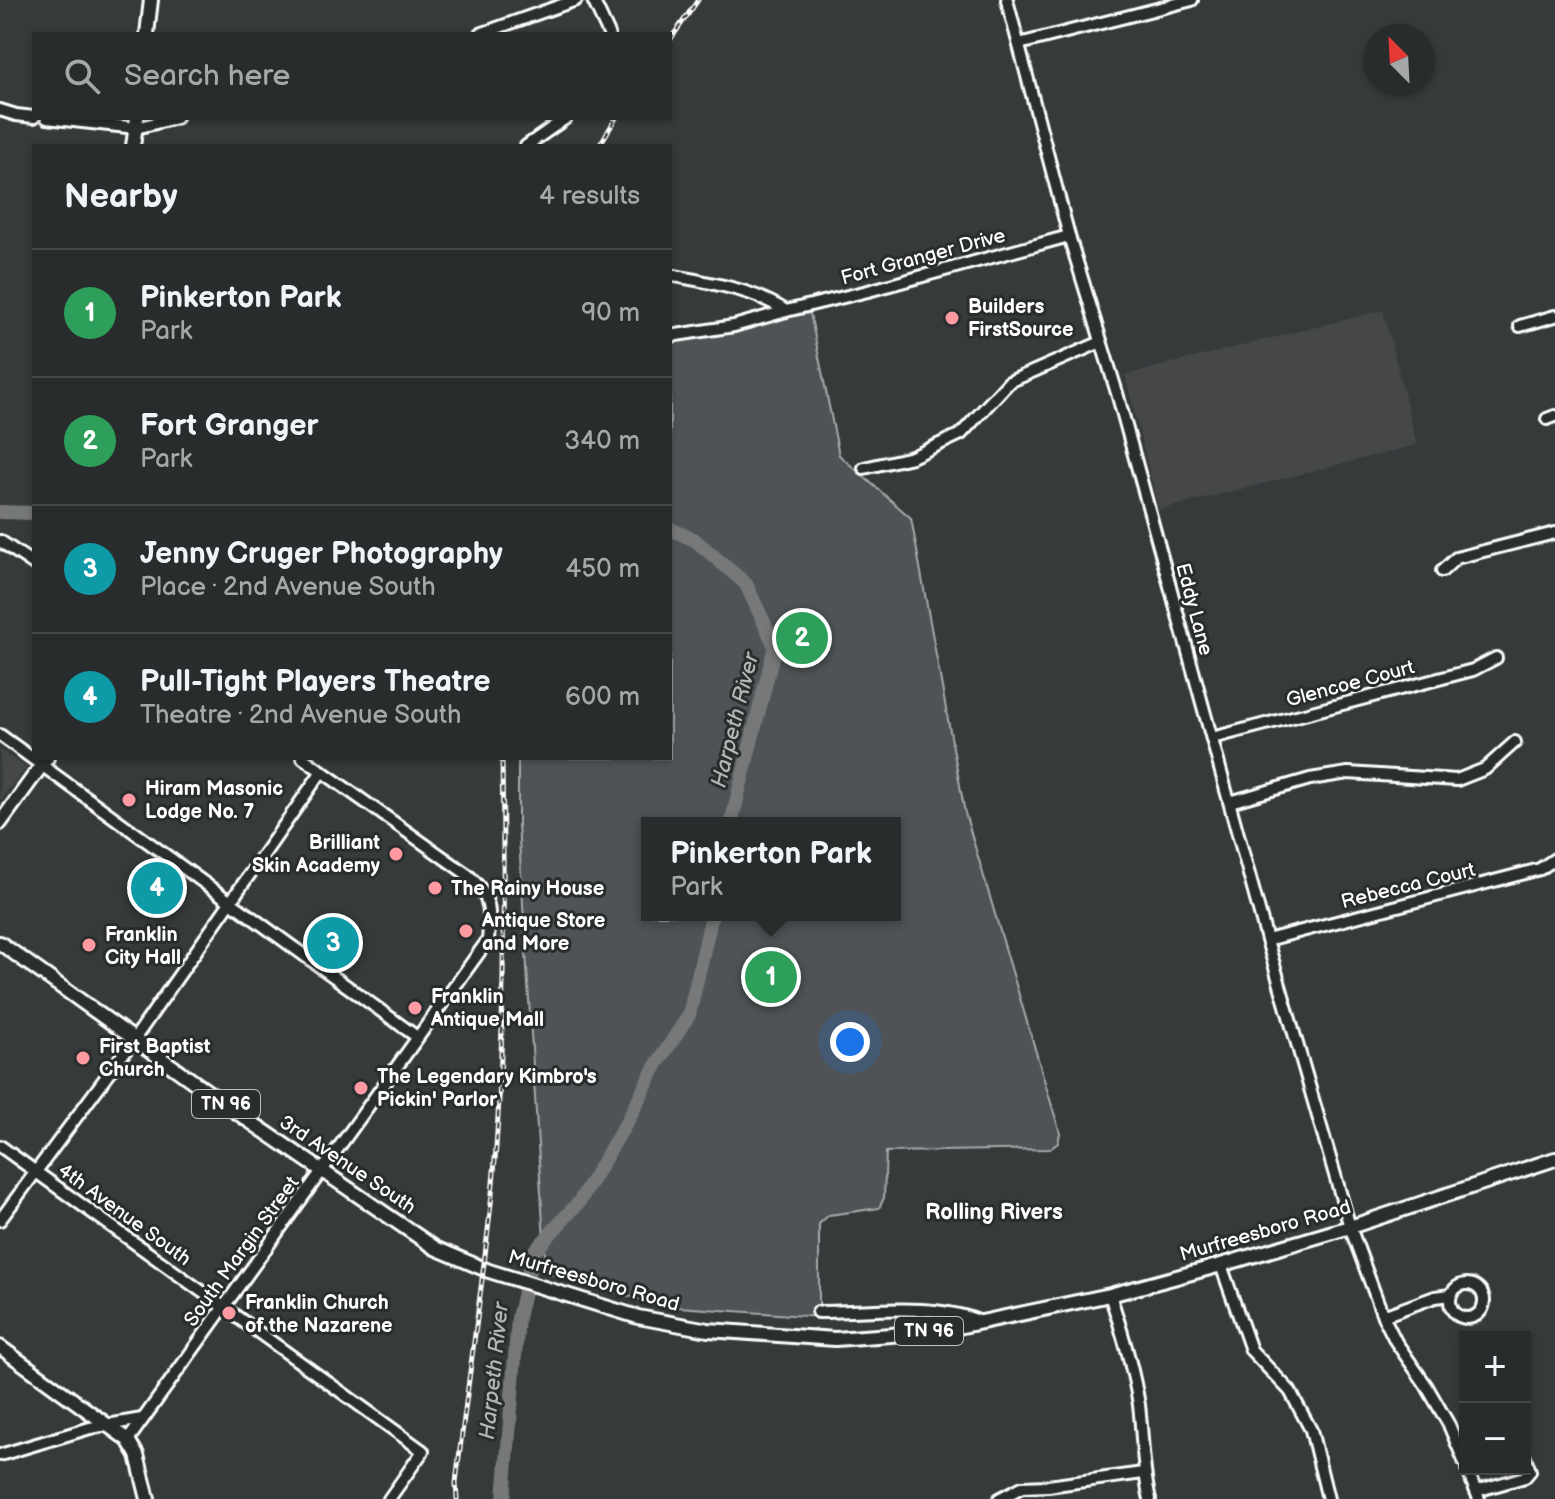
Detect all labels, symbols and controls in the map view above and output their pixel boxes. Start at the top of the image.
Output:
north arrow [1363,24,1435,96]
search box [32,32,672,120]
icon: search [60,54,104,98]
text: Search here [124,58,290,94]
text: Nearby [64,176,178,217]
text: 4 results [539,181,640,212]
street label: Fort Granger Drive [838,223,1008,290]
text: Pinkerton Park [140,280,342,316]
place label: Builders FirstSource [968,295,1074,342]
text: 1 [85,298,95,329]
text: 90 m [581,298,640,329]
marker: Builders FirstSource [943,309,961,327]
text: Park [140,316,192,347]
text: Fort Granger [140,408,318,444]
text: 2 [82,426,98,457]
text: 340 m [564,426,640,457]
text: Park [140,444,192,475]
text: Jenny Cruger Photography [140,536,503,572]
text: 3 [82,554,98,585]
text: 450 m [565,554,640,585]
street label: Eddy Lane [1170,560,1218,658]
text: Place · 2nd Avenue South [140,572,436,603]
pin: 2 [776,608,828,668]
water label: Harpeth River [706,648,766,790]
street label: Glencoe Court [1283,655,1417,713]
text: Pull-Tight Players Theatre [140,664,491,700]
text: 4 [82,682,98,713]
text: 600 m [565,682,640,713]
text: Theatre · 2nd Avenue South [140,700,461,731]
place label: Hiram Masonic Lodge No. 7 [145,777,283,824]
marker: Hiram Masonic Lodge No. 7 [120,791,138,809]
popup [641,817,901,921]
place label: Brilliant Skin Academy [252,831,381,878]
text: Pinkerton Park [670,836,872,872]
marker: Brilliant Skin Academy [387,845,405,863]
pin: 4 [131,858,183,918]
street label: Rebecca Court [1339,858,1478,914]
text: Park [670,872,722,903]
place label: The Rainy House [451,877,604,901]
marker: The Rainy House [426,879,444,897]
place label: Antique Store and More [481,909,605,956]
pin: 3 [307,913,359,973]
marker: Antique Store and More [457,922,475,940]
place label: Franklin City Hall [105,923,181,970]
marker: Franklin City Hall [80,936,98,954]
pin: 1 [745,947,797,1007]
place label: Franklin Antique Mall [430,985,544,1032]
marker: Franklin Antique Mall [406,999,424,1017]
your location [830,1022,870,1062]
place label: First Baptist Church [99,1035,211,1082]
marker: First Baptist Church [74,1049,92,1067]
place label: The Legendary Kimbro's Pickin' Parlor [377,1065,597,1112]
marker: The Legendary Kimbro's Pickin' Parlor [352,1079,370,1097]
road number: TN 96 [192,1090,260,1118]
street label: 3rd Avenue South [275,1110,420,1219]
street label: 4th Avenue South [53,1159,196,1271]
street label: South Margin Street [179,1172,304,1331]
street label: Murfreesboro Road [1177,1195,1354,1267]
district label: Rolling Rivers [925,1199,1063,1226]
street label: Murfreesboro Road [505,1245,682,1317]
place label: Franklin Church of the Nazarene [245,1291,393,1338]
water label: Harpeth River [474,1299,515,1441]
marker: Franklin Church of the Nazarene [220,1304,238,1322]
road number: TN 96 [895,1317,963,1345]
map controls [1459,1331,1531,1475]
button: + [1459,1331,1531,1403]
button: − [1459,1403,1531,1475]

